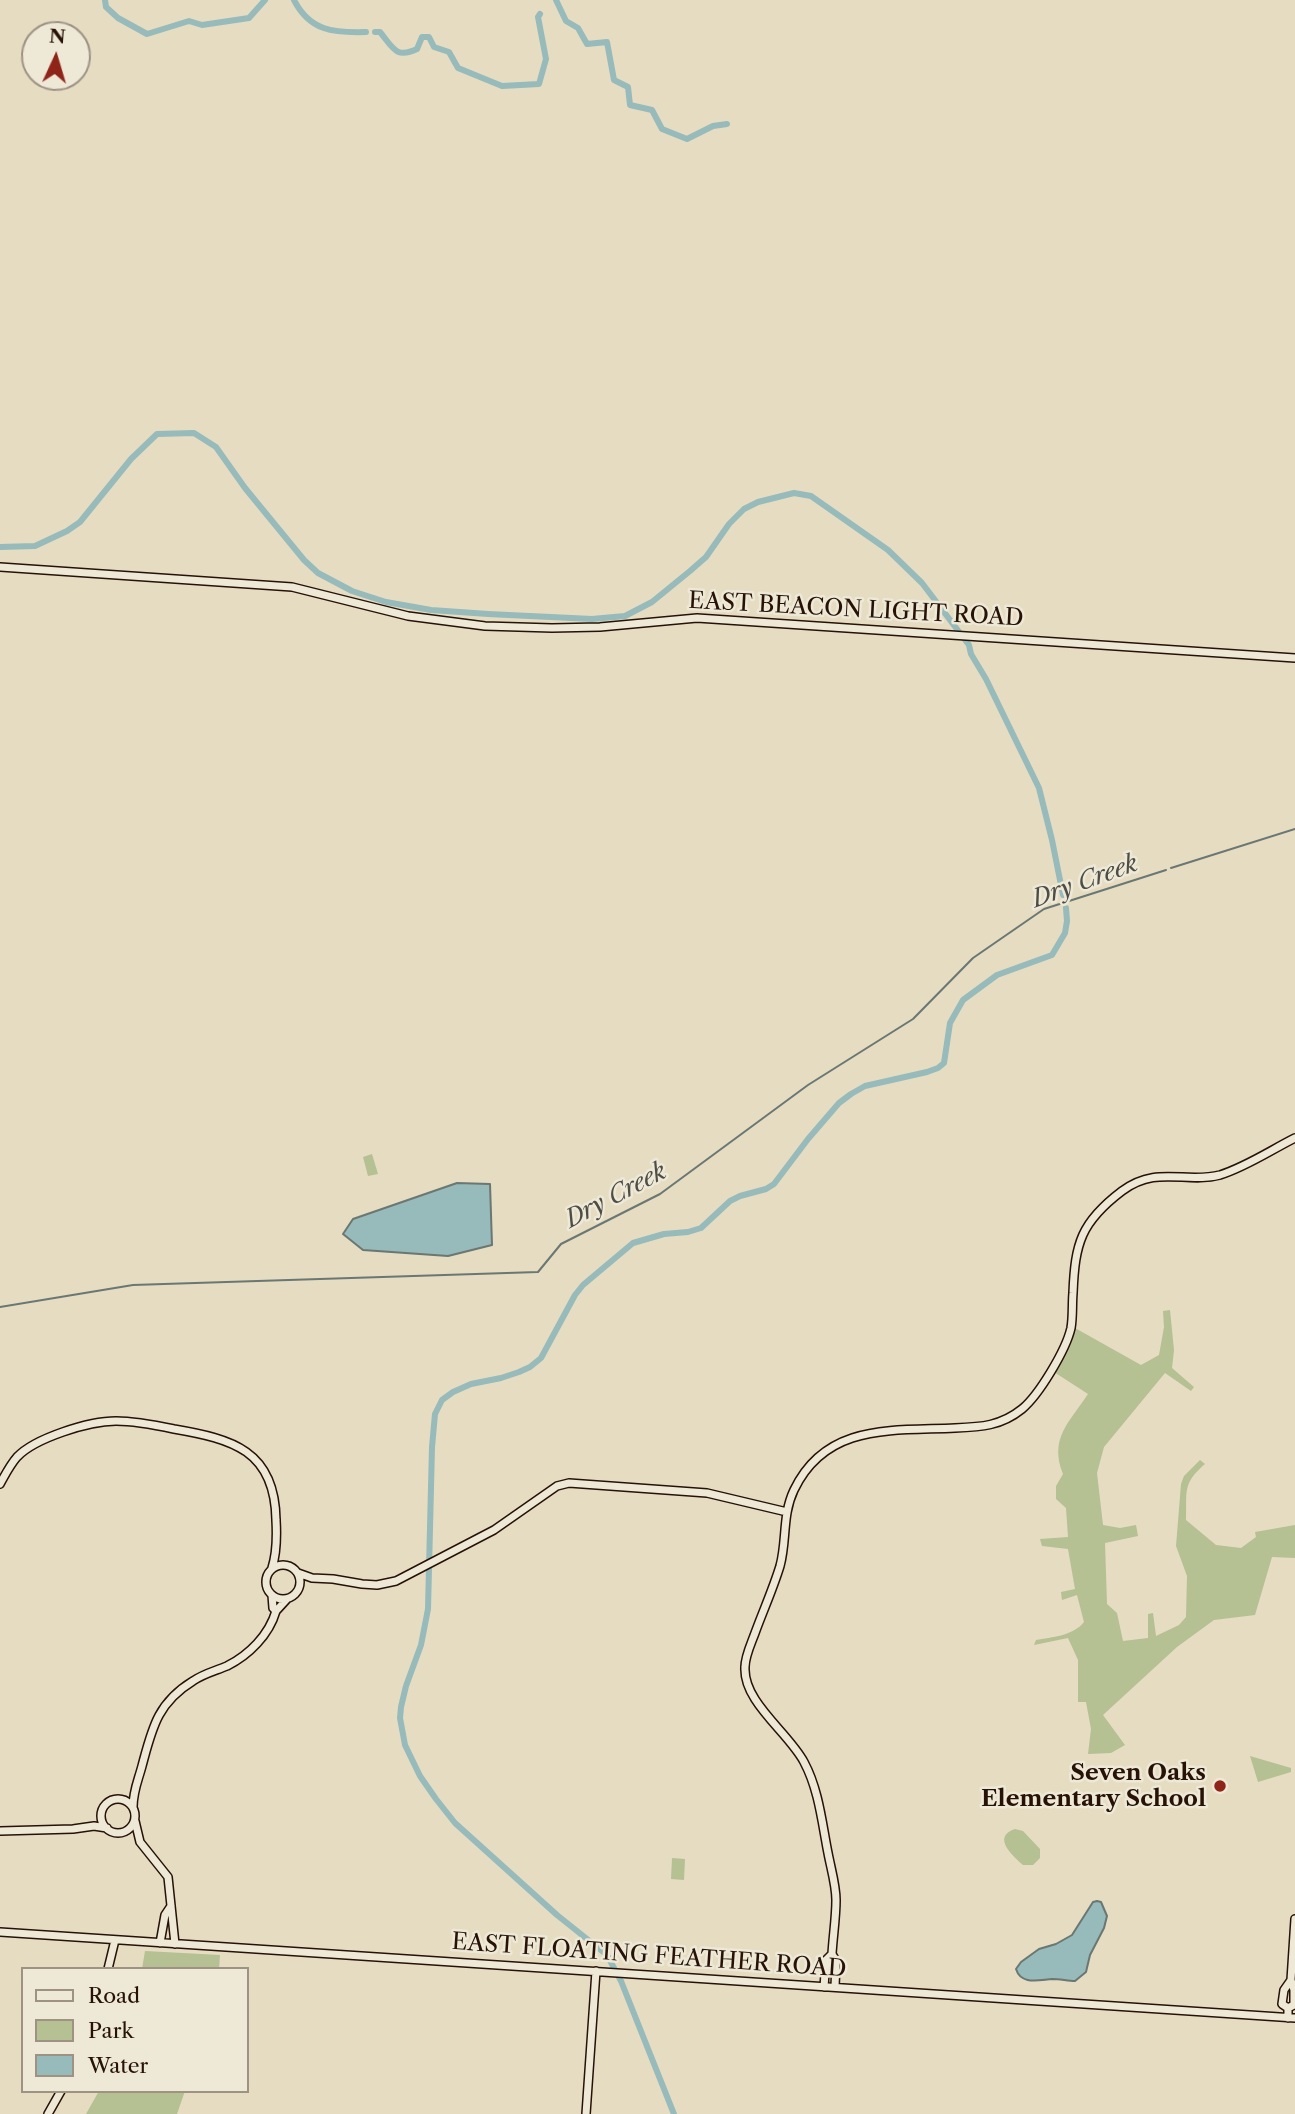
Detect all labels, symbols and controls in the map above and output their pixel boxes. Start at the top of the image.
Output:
north arrow [21,21,91,91]
text: N [48,24,66,49]
street label: EAST BEACON LIGHT ROAD [688,587,1024,633]
water label: Dry Creek [1028,850,1142,914]
water label: Dry Creek [560,1157,672,1235]
place label: Seven Oaks Elementary School [981,1759,1206,1813]
marker: Seven Oaks Elementary School [1212,1778,1228,1794]
street label: EAST FLOATING FEATHER ROAD [451,1928,847,1984]
legend [21,1967,248,2093]
text: Road [88,1983,140,2008]
text: Park [88,2018,134,2043]
text: Water [88,2053,148,2078]

